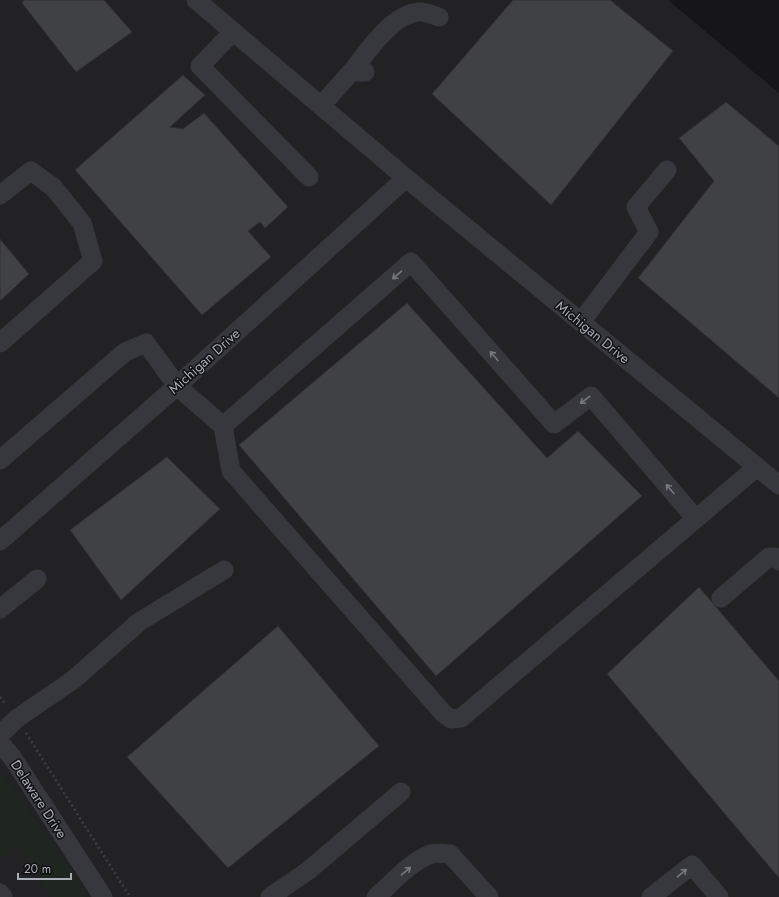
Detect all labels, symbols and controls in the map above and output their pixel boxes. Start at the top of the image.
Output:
one-way arrow [392,270,402,279]
street label: Michigan Drive [552,296,634,368]
street label: Michigan Drive [164,323,244,399]
one-way arrow [490,352,499,362]
one-way arrow [580,396,591,405]
one-way arrow [666,484,675,494]
street label: Delaware Drive [6,756,72,842]
scale bar [18,855,71,881]
text: 20 m [24,860,51,878]
one-way arrow [400,867,411,876]
one-way arrow [676,869,687,878]

